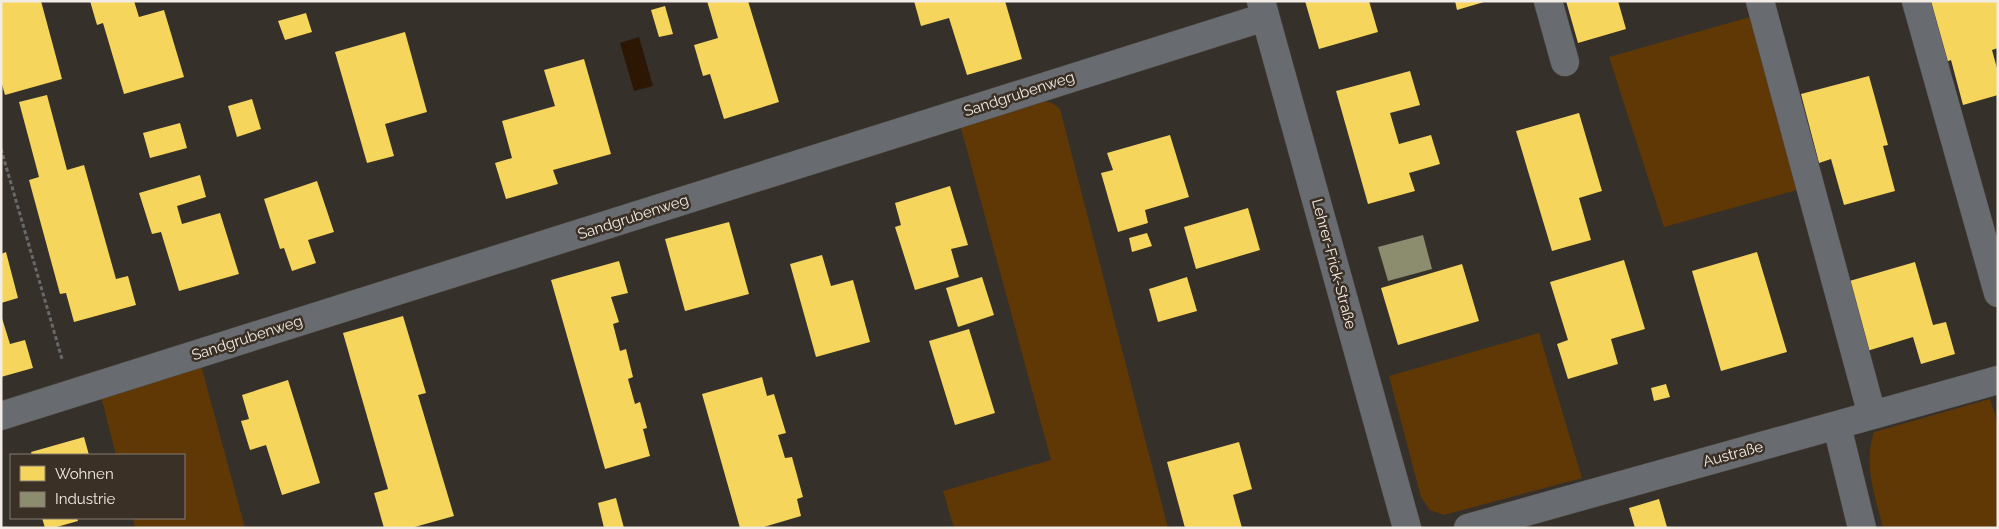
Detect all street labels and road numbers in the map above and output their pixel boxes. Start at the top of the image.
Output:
street label: Sandgrubenweg [961,68,1077,120]
street label: Sandgrubenweg [575,191,691,243]
street label: Lehrer-Frick-Straße [1308,197,1360,331]
street label: Sandgrubenweg [189,312,305,364]
street label: Austraße [1701,437,1765,471]

